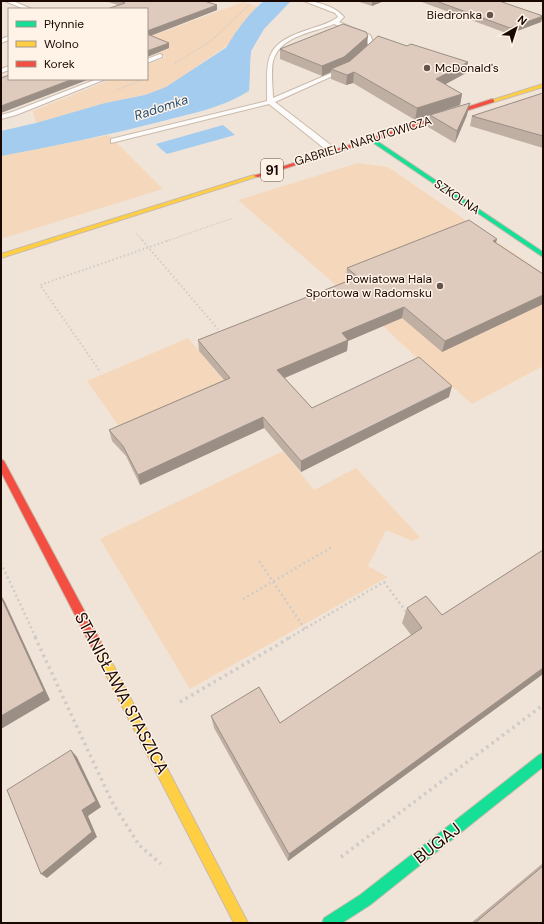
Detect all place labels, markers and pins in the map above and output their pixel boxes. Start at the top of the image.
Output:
place label: Biedronka [427,7,482,23]
marker: Biedronka [485,10,495,20]
place label: McDonald's [435,60,499,76]
marker: McDonald's [422,63,432,73]
place label: Powiatowa Hala Sportowa w Radomsku [306,271,432,301]
marker: Powiatowa Hala Sportowa w Radomsku [435,281,445,291]

